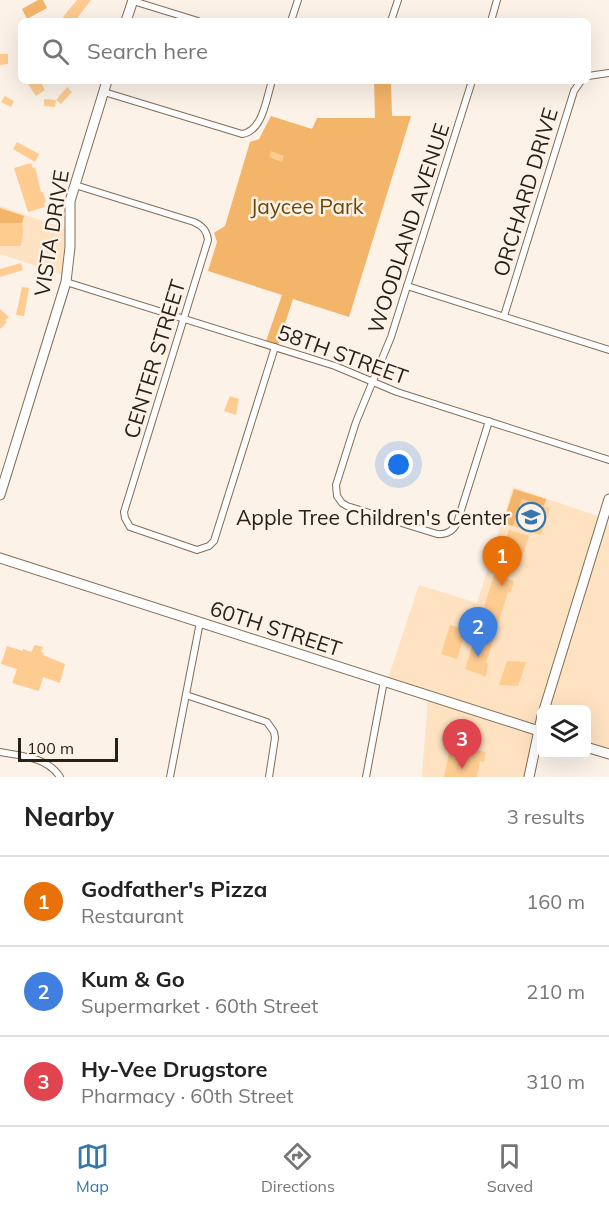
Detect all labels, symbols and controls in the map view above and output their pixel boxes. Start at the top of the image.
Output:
search box [18,18,591,84]
icon: search [39,35,72,68]
text: Search here [87,37,208,65]
street label: ORCHARD DRIVE [487,105,563,279]
street label: WOODLAND AVENUE [362,120,454,336]
street label: VISTA DRIVE [28,168,74,298]
park label: Jaycee Park [250,193,364,219]
street label: CENTER STREET [118,276,191,441]
street label: 58TH STREET [274,318,412,390]
your location [384,450,413,479]
school or university icon: Apple Tree Children's Center [515,501,547,533]
place label: Apple Tree Children's Center [236,504,510,530]
pin: 1 [482,536,522,586]
street label: 60TH STREET [207,595,345,662]
pin: 2 [458,608,498,657]
map controls [537,705,591,759]
button: layers [537,705,591,759]
pin: 3 [442,720,482,769]
scale bar [18,735,118,762]
text: 100 m [27,738,74,758]
text: Nearby [24,800,114,833]
text: 3 results [507,804,585,829]
text: Godfather's Pizza [81,875,267,903]
text: 1 [38,889,50,914]
text: 160 m [526,889,585,914]
text: Restaurant [81,903,184,928]
text: Kum & Go [81,965,185,993]
text: 2 [38,979,50,1004]
text: 210 m [526,979,585,1004]
text: Supermarket · 60th Street [81,993,318,1018]
text: Hy-Vee Drugstore [81,1055,268,1083]
text: 3 [38,1069,50,1094]
text: 310 m [526,1069,585,1094]
text: Pharmacy · 60th Street [81,1083,293,1108]
tab: Map [76,1140,109,1196]
tab: Directions [261,1140,335,1196]
tab: Saved [487,1140,533,1196]

